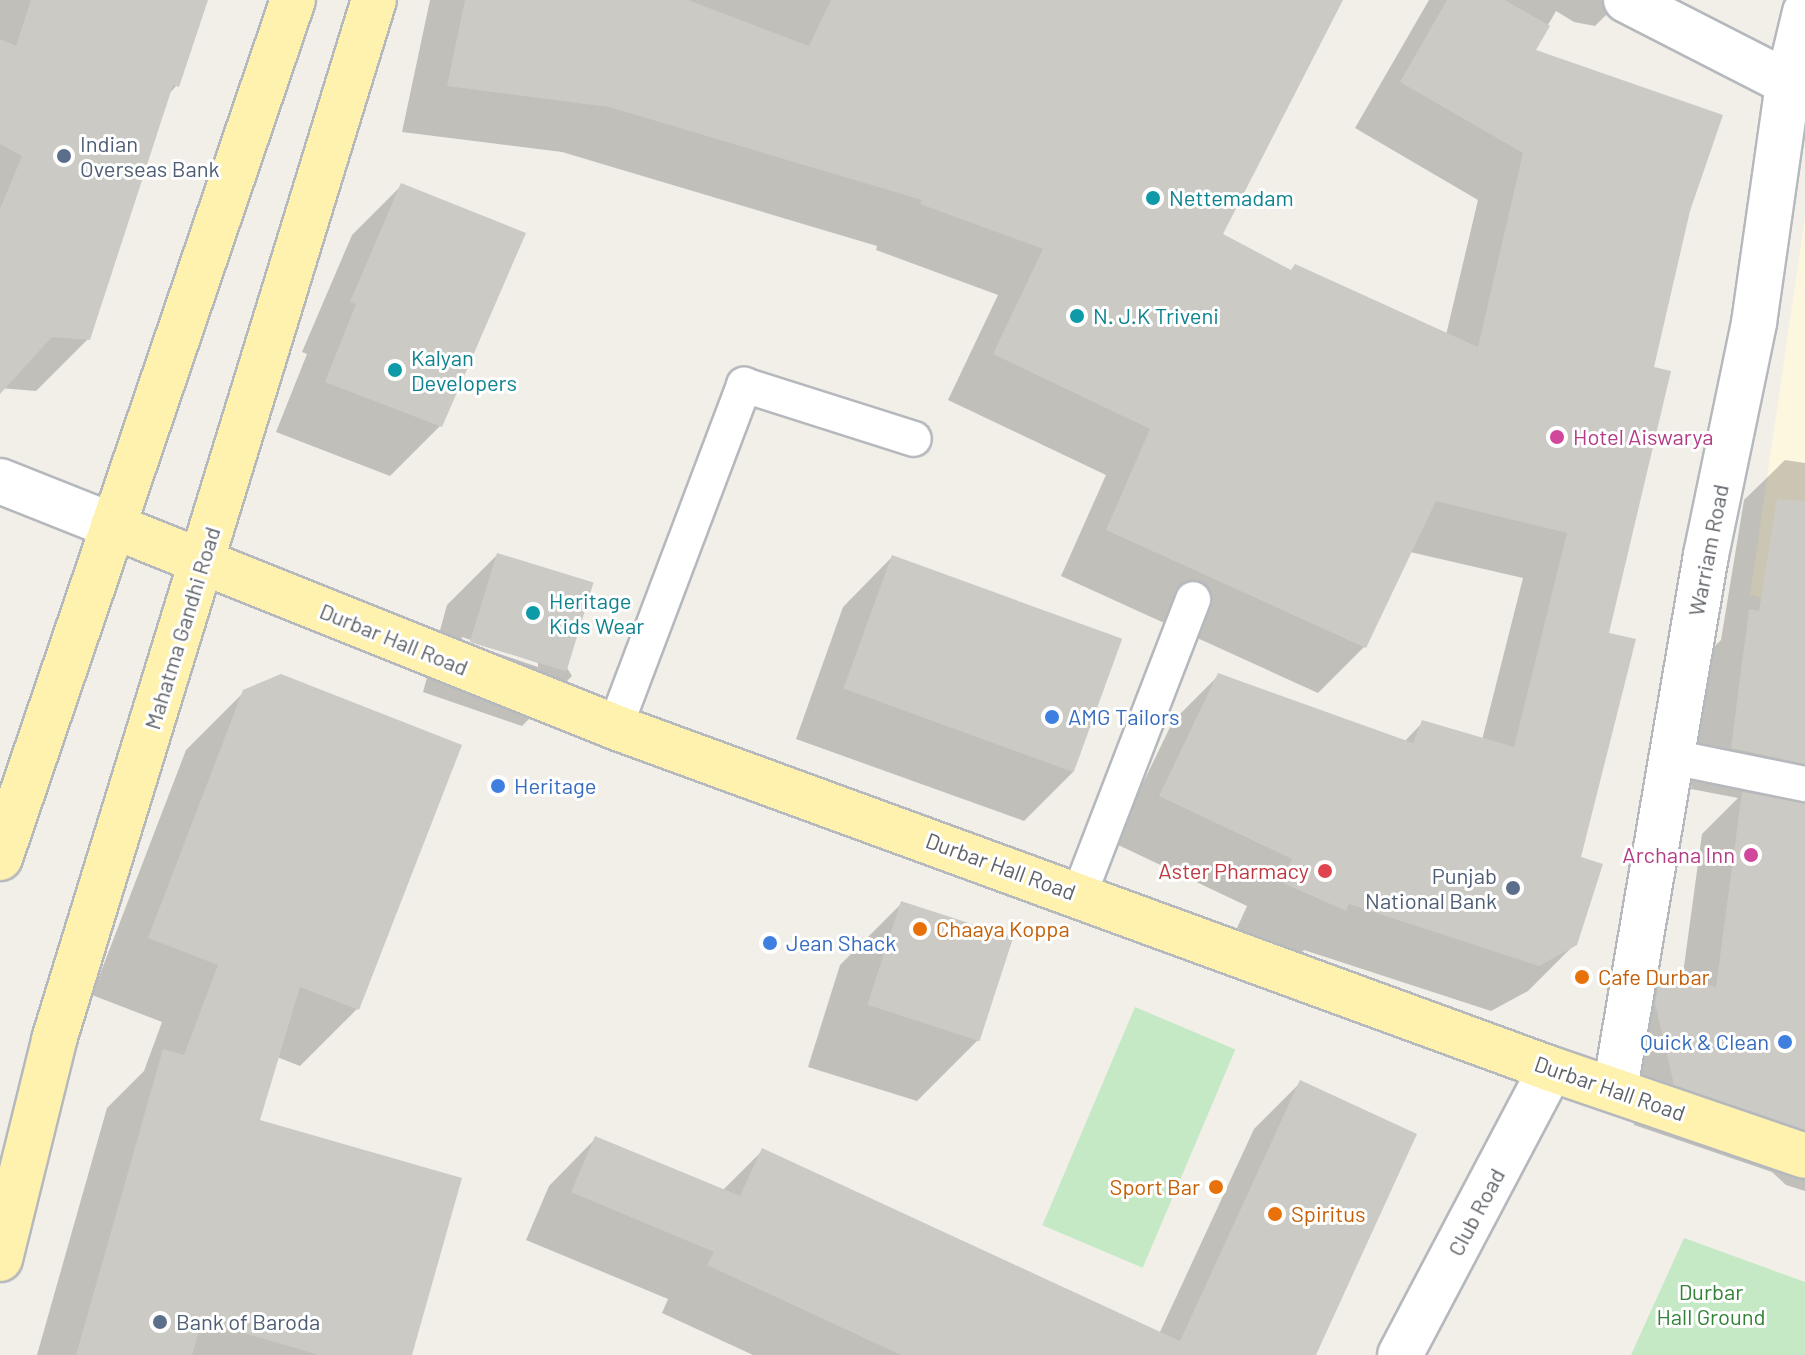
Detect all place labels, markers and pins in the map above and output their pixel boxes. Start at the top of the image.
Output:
place label: Indian Overseas Bank [80,130,220,182]
marker: Indian Overseas Bank [55,147,73,165]
place label: Nettemadam [1169,185,1294,211]
marker: Nettemadam [1144,189,1162,207]
place label: N. J.K Triveni [1093,303,1219,329]
marker: N. J.K Triveni [1068,307,1086,325]
place label: Kalyan Developers [411,344,517,396]
marker: Kalyan Developers [386,361,404,379]
place label: Hotel Aiswarya [1573,424,1714,450]
marker: Hotel Aiswarya [1548,428,1566,446]
place label: Heritage Kids Wear [549,587,644,638]
marker: Heritage Kids Wear [524,604,542,622]
place label: AMG Tailors [1068,704,1180,730]
marker: AMG Tailors [1043,708,1061,726]
place label: Heritage [514,773,596,799]
marker: Heritage [489,777,507,795]
place label: Archana Inn [1622,842,1735,868]
marker: Archana Inn [1742,846,1760,864]
place label: Aster Pharmacy [1158,858,1309,884]
marker: Aster Pharmacy [1316,862,1334,880]
place label: Punjab National Bank [1365,862,1497,914]
marker: Punjab National Bank [1504,879,1522,897]
place label: Chaaya Koppa [936,916,1070,942]
marker: Chaaya Koppa [911,920,929,938]
place label: Jean Shack [786,930,896,956]
marker: Jean Shack [761,934,779,952]
place label: Cafe Durbar [1598,964,1710,990]
marker: Cafe Durbar [1573,968,1591,986]
place label: Quick & Clean [1640,1029,1769,1055]
marker: Quick & Clean [1776,1033,1794,1051]
place label: Sport Bar [1110,1174,1200,1200]
marker: Sport Bar [1207,1178,1225,1196]
place label: Spiritus [1291,1201,1366,1227]
marker: Spiritus [1266,1205,1284,1223]
place label: Bank of Baroda [176,1309,320,1335]
marker: Bank of Baroda [151,1313,169,1331]

